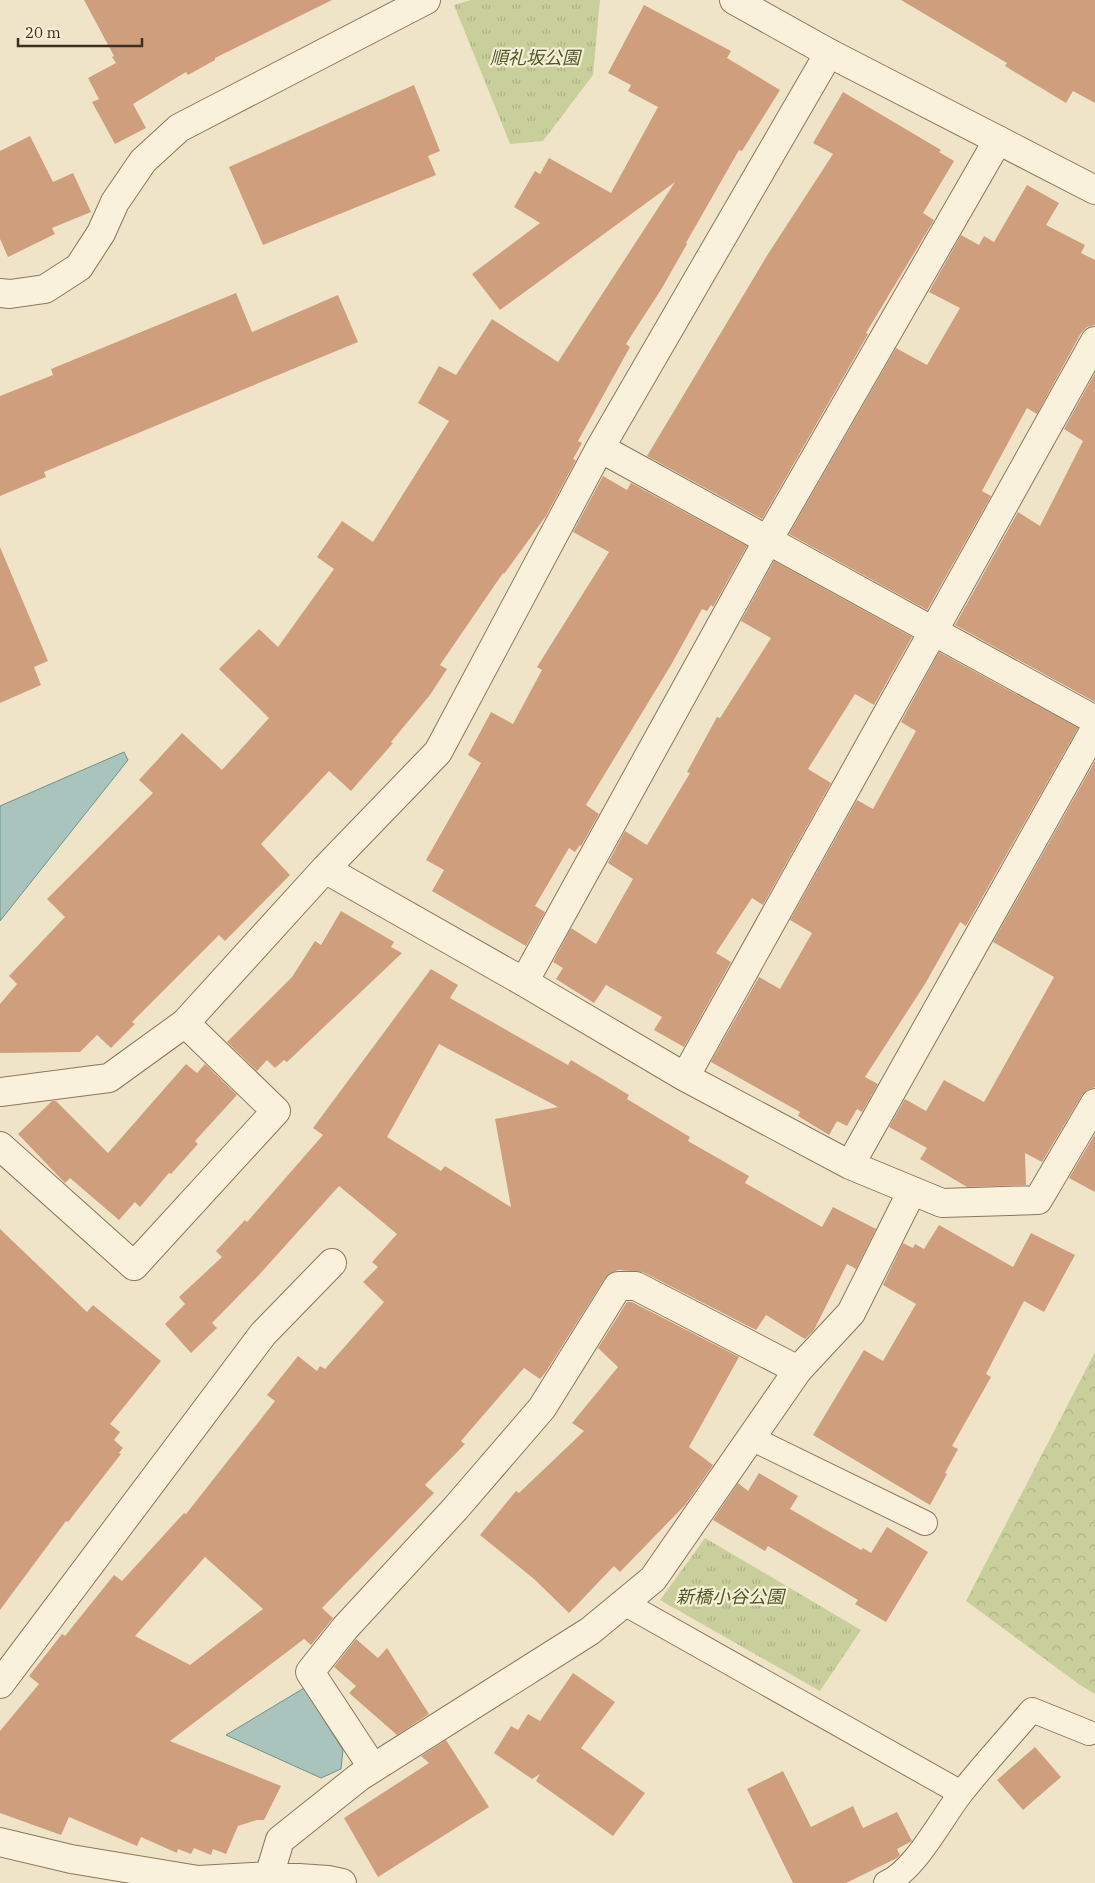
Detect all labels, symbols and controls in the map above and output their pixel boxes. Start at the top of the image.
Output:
scale bar [18,15,141,47]
text: 20 m [25,23,61,42]
park label: 順礼坂公園 [490,46,583,69]
park label: 新橋小谷公園 [676,1585,787,1608]

